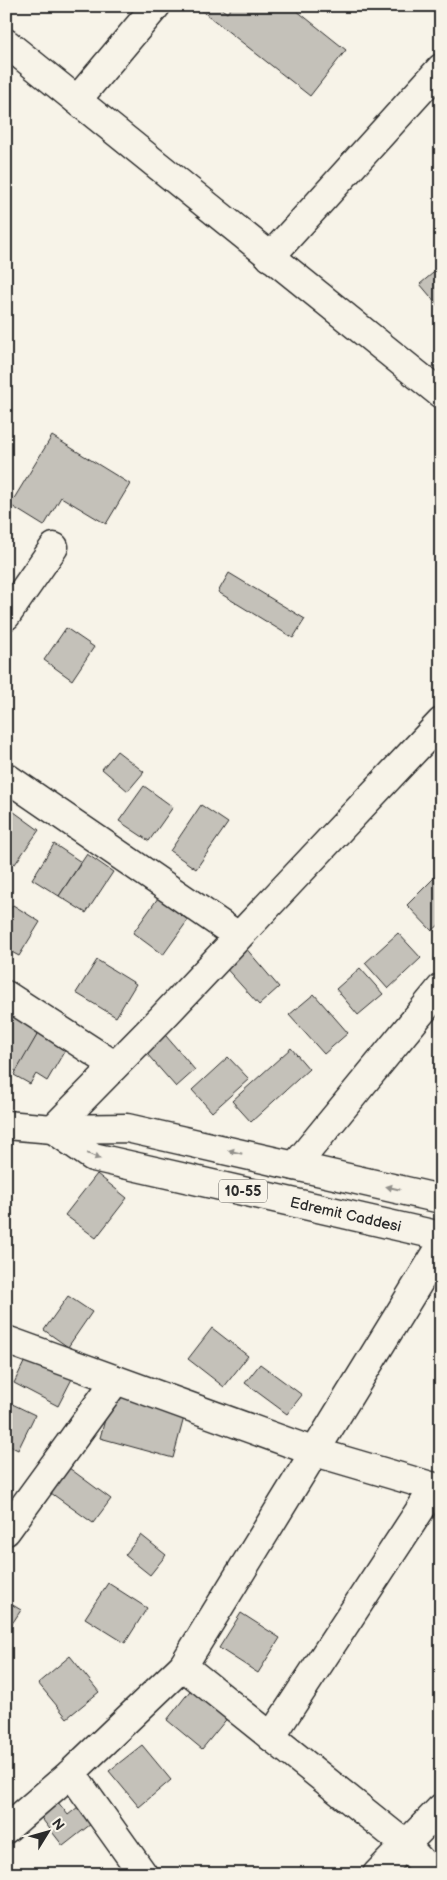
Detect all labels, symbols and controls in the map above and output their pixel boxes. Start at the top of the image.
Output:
one-way arrow [227,1148,242,1156]
one-way arrow [87,1152,101,1160]
road number: 10-55 [219,1180,267,1202]
one-way arrow [386,1184,401,1192]
street label: Edremit Caddesi [288,1193,403,1237]
north arrow [22,1808,72,1858]
text: N [48,1815,68,1834]

